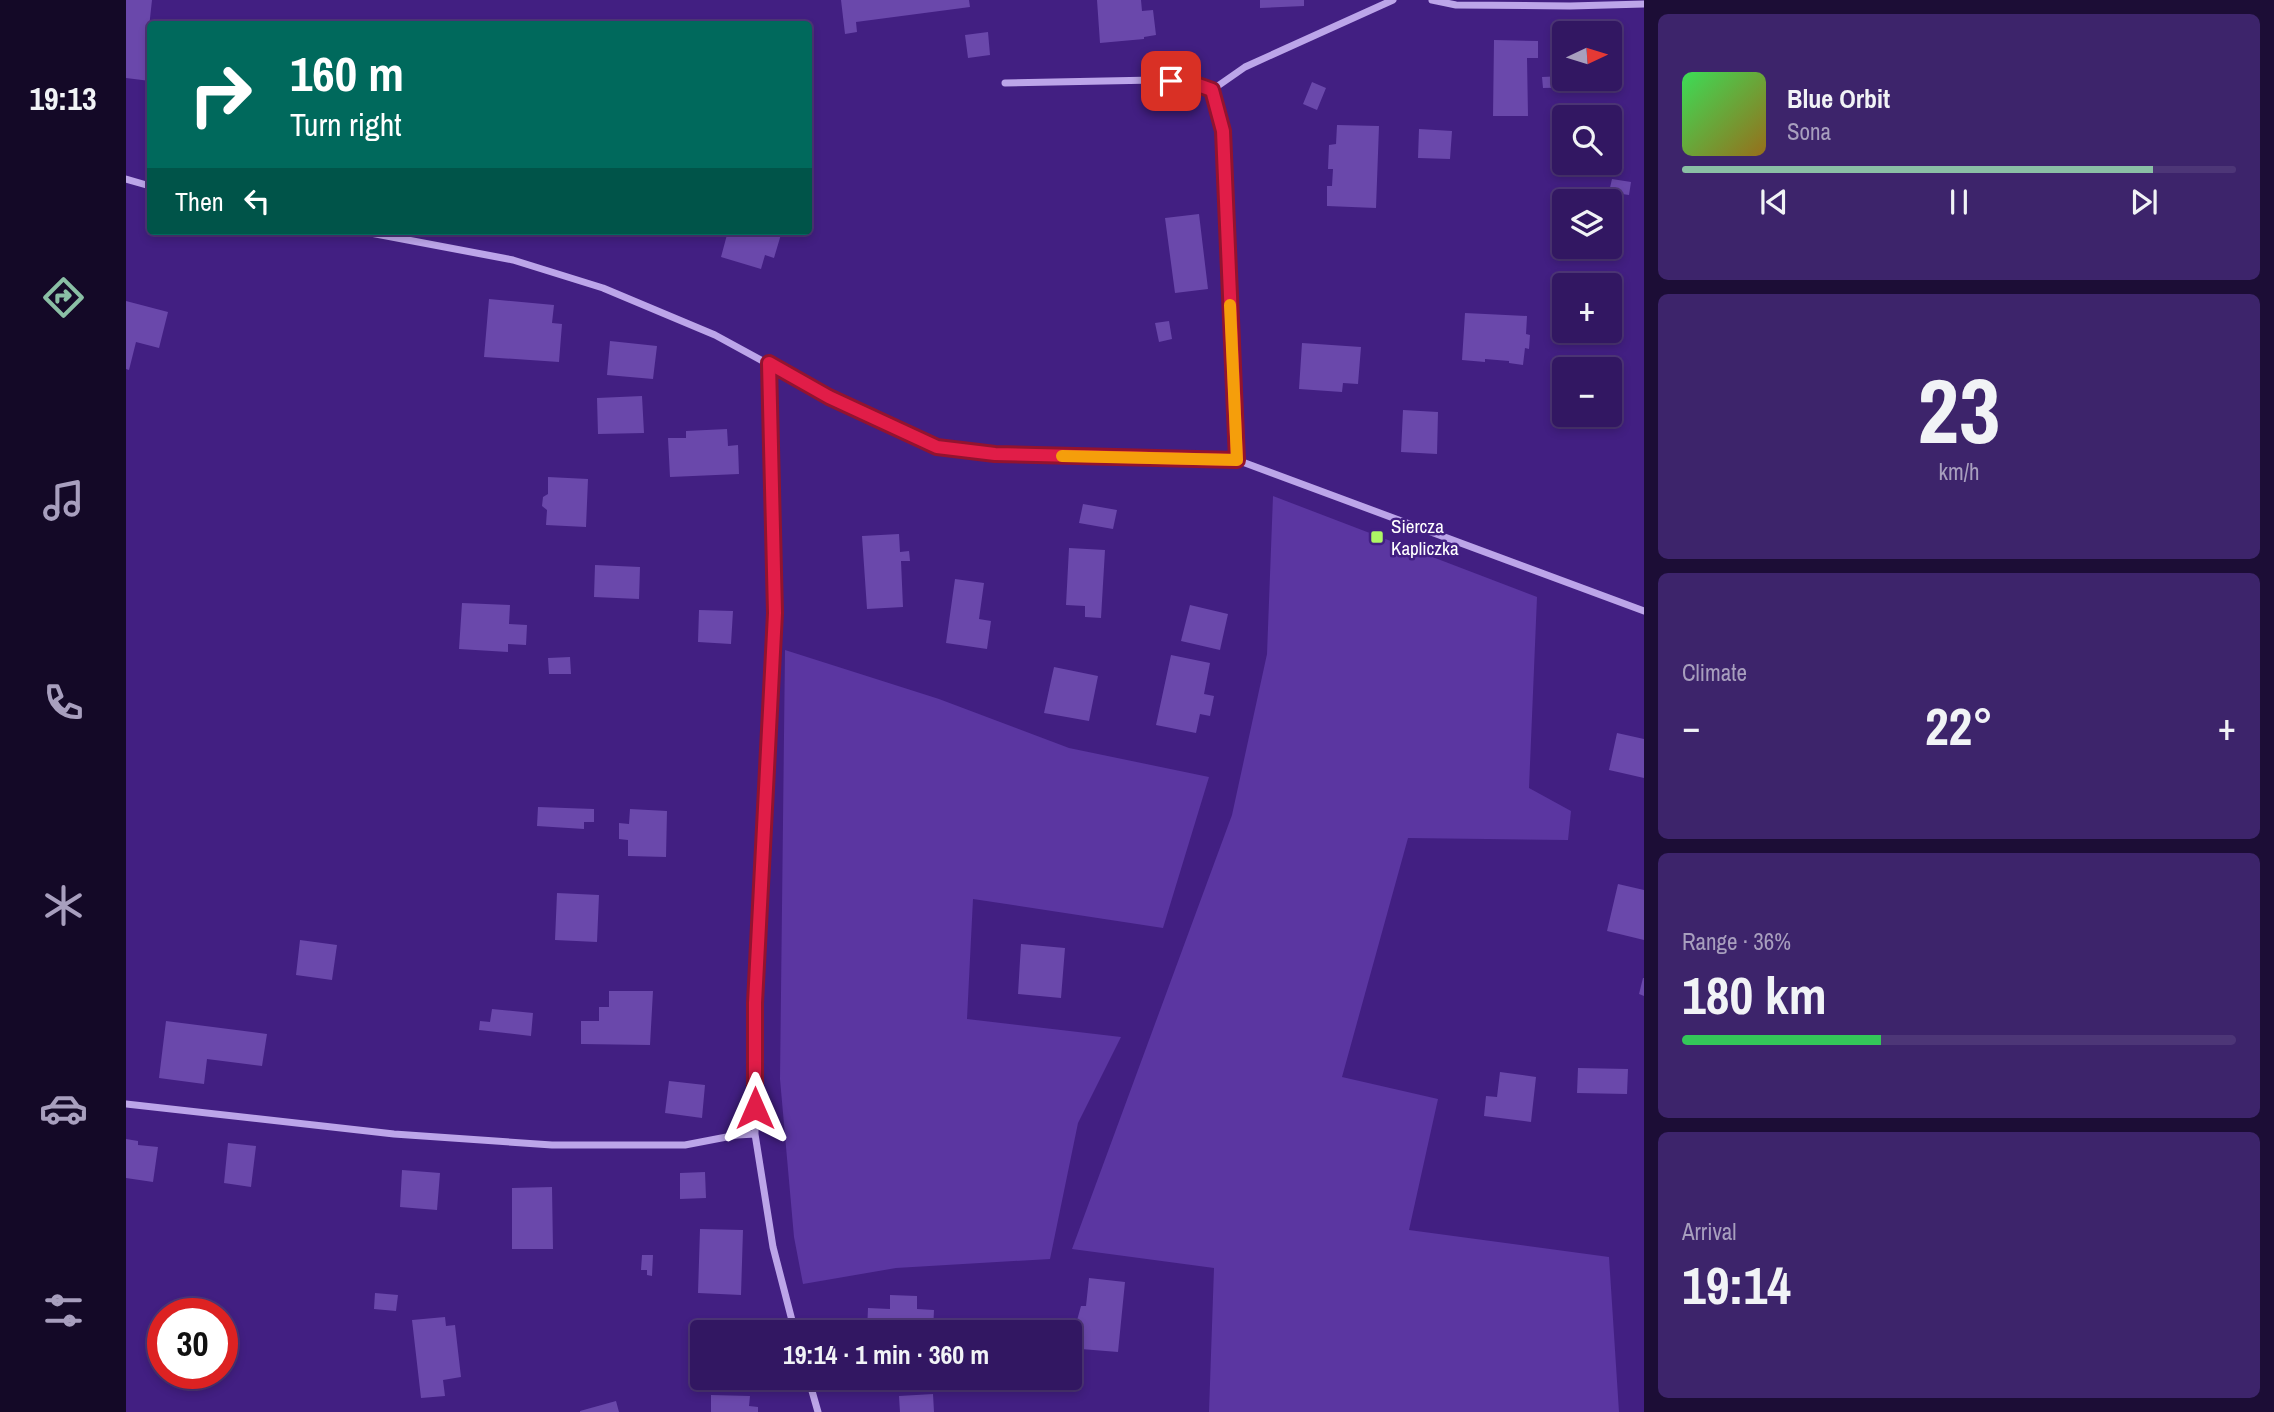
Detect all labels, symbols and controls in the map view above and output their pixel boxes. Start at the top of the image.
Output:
north arrow [1552,21,1622,91]
map controls [1552,21,1622,427]
text: 160 m [290,40,404,106]
icon: right [175,49,266,140]
pin [1141,51,1201,111]
icon: arrive [1152,62,1190,100]
text: 19:13 [29,77,97,120]
text: Blue Orbit [1787,81,1890,116]
text: Turn right [290,103,402,146]
button: search [1552,105,1622,175]
text: Sona [1787,116,1831,147]
icon: left [238,182,276,220]
icon: previous [1755,183,1793,221]
icon: pause [1940,183,1978,221]
icon: next [2125,183,2163,221]
text: Then [175,184,224,219]
button: layers [1552,189,1622,259]
icon: directions [39,273,88,322]
button: + [1552,273,1622,343]
text: 23 [1918,349,2001,471]
button: − [1552,357,1622,427]
text: km/h [1939,456,1979,487]
icon: music [39,476,88,525]
place label: Siercza Kapliczka [1391,513,1459,561]
marker: Siercza Kapliczka [1369,529,1385,545]
text: Climate [1682,657,1747,688]
icon: phone [39,678,88,727]
text: 22° [1925,691,1993,761]
text: − [1682,701,1700,752]
text: + [2218,701,2236,752]
icon: climate [39,881,88,930]
text: Range · 36% [1682,926,1791,957]
text: 180 km [1682,960,1827,1030]
position arrow [718,1071,792,1145]
icon: car [39,1084,88,1133]
text: Arrival [1682,1216,1737,1247]
text: 19:14 [1682,1250,1791,1320]
icon: filters [39,1286,88,1335]
speed limit sign: 30 [147,1298,238,1389]
text: 19:14 · 1 min · 360 m [783,1337,989,1372]

